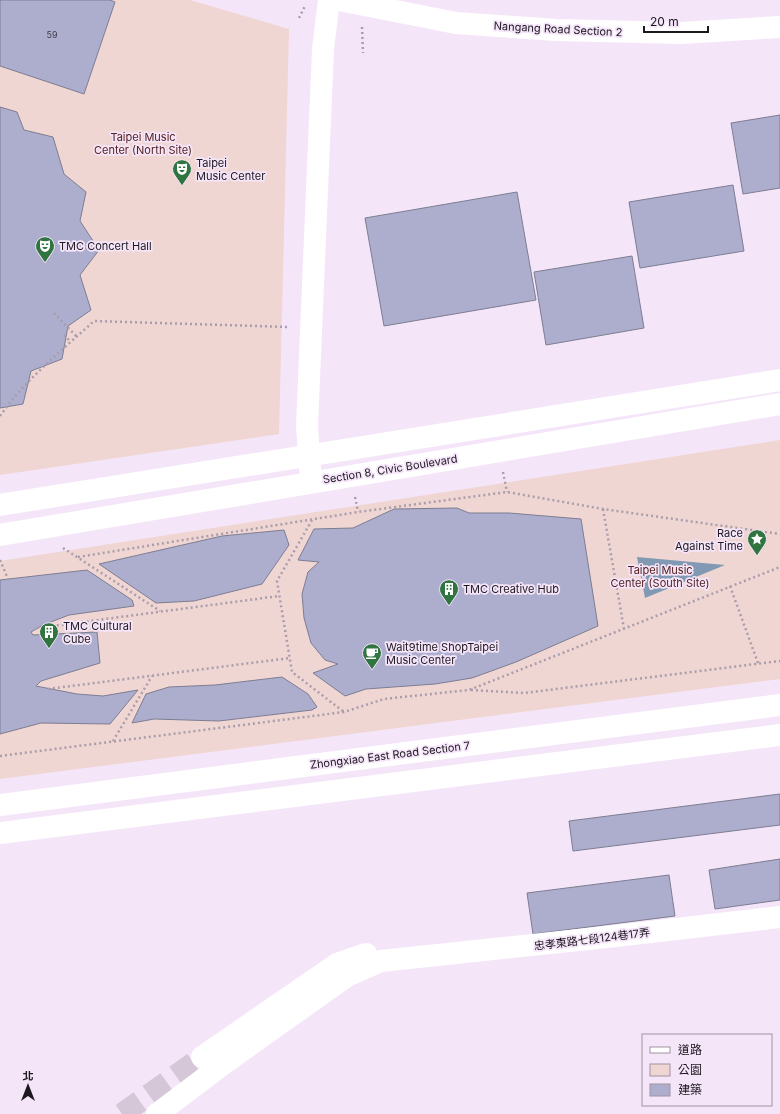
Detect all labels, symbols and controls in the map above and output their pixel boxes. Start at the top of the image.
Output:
scale bar [644,8,708,34]
text: 20 m [650,14,679,29]
street label: Nangang Road Section 2 [493,19,623,39]
house number: 59 [46,29,58,40]
park label: Taipei Music Center (North Site) [94,130,192,157]
place label: Taipei Music Center [196,156,265,183]
theatre icon: Taipei Music Center [171,158,193,186]
theatre icon: TMC Concert Hall [34,235,56,263]
place label: TMC Concert Hall [59,239,152,253]
street label: Section 8, Civic Boulevard [322,451,458,487]
place label: Race Against Time [675,526,743,553]
place icon: Race Against Time [746,528,768,556]
park label: Taipei Music Center (South Site) [611,563,709,590]
building icon: TMC Creative Hub [438,578,460,606]
place label: TMC Creative Hub [463,582,559,596]
place label: TMC Cultural Cube [63,619,132,646]
building icon: TMC Cultural Cube [38,621,60,649]
place label: Wait9time ShopTaipei Music Center [386,640,498,667]
cafe icon: Wait9time ShopTaipei Music Center [361,642,383,670]
street label: Zhongxiao East Road Section 7 [309,738,471,772]
street label: 忠孝東路七段124巷17弄 [533,925,651,953]
legend [642,1034,772,1106]
text: 道路 [678,1042,702,1057]
text: 公園 [678,1062,702,1077]
north arrow [8,1066,48,1106]
text: 北 [23,1069,34,1083]
text: 建築 [678,1082,702,1097]

